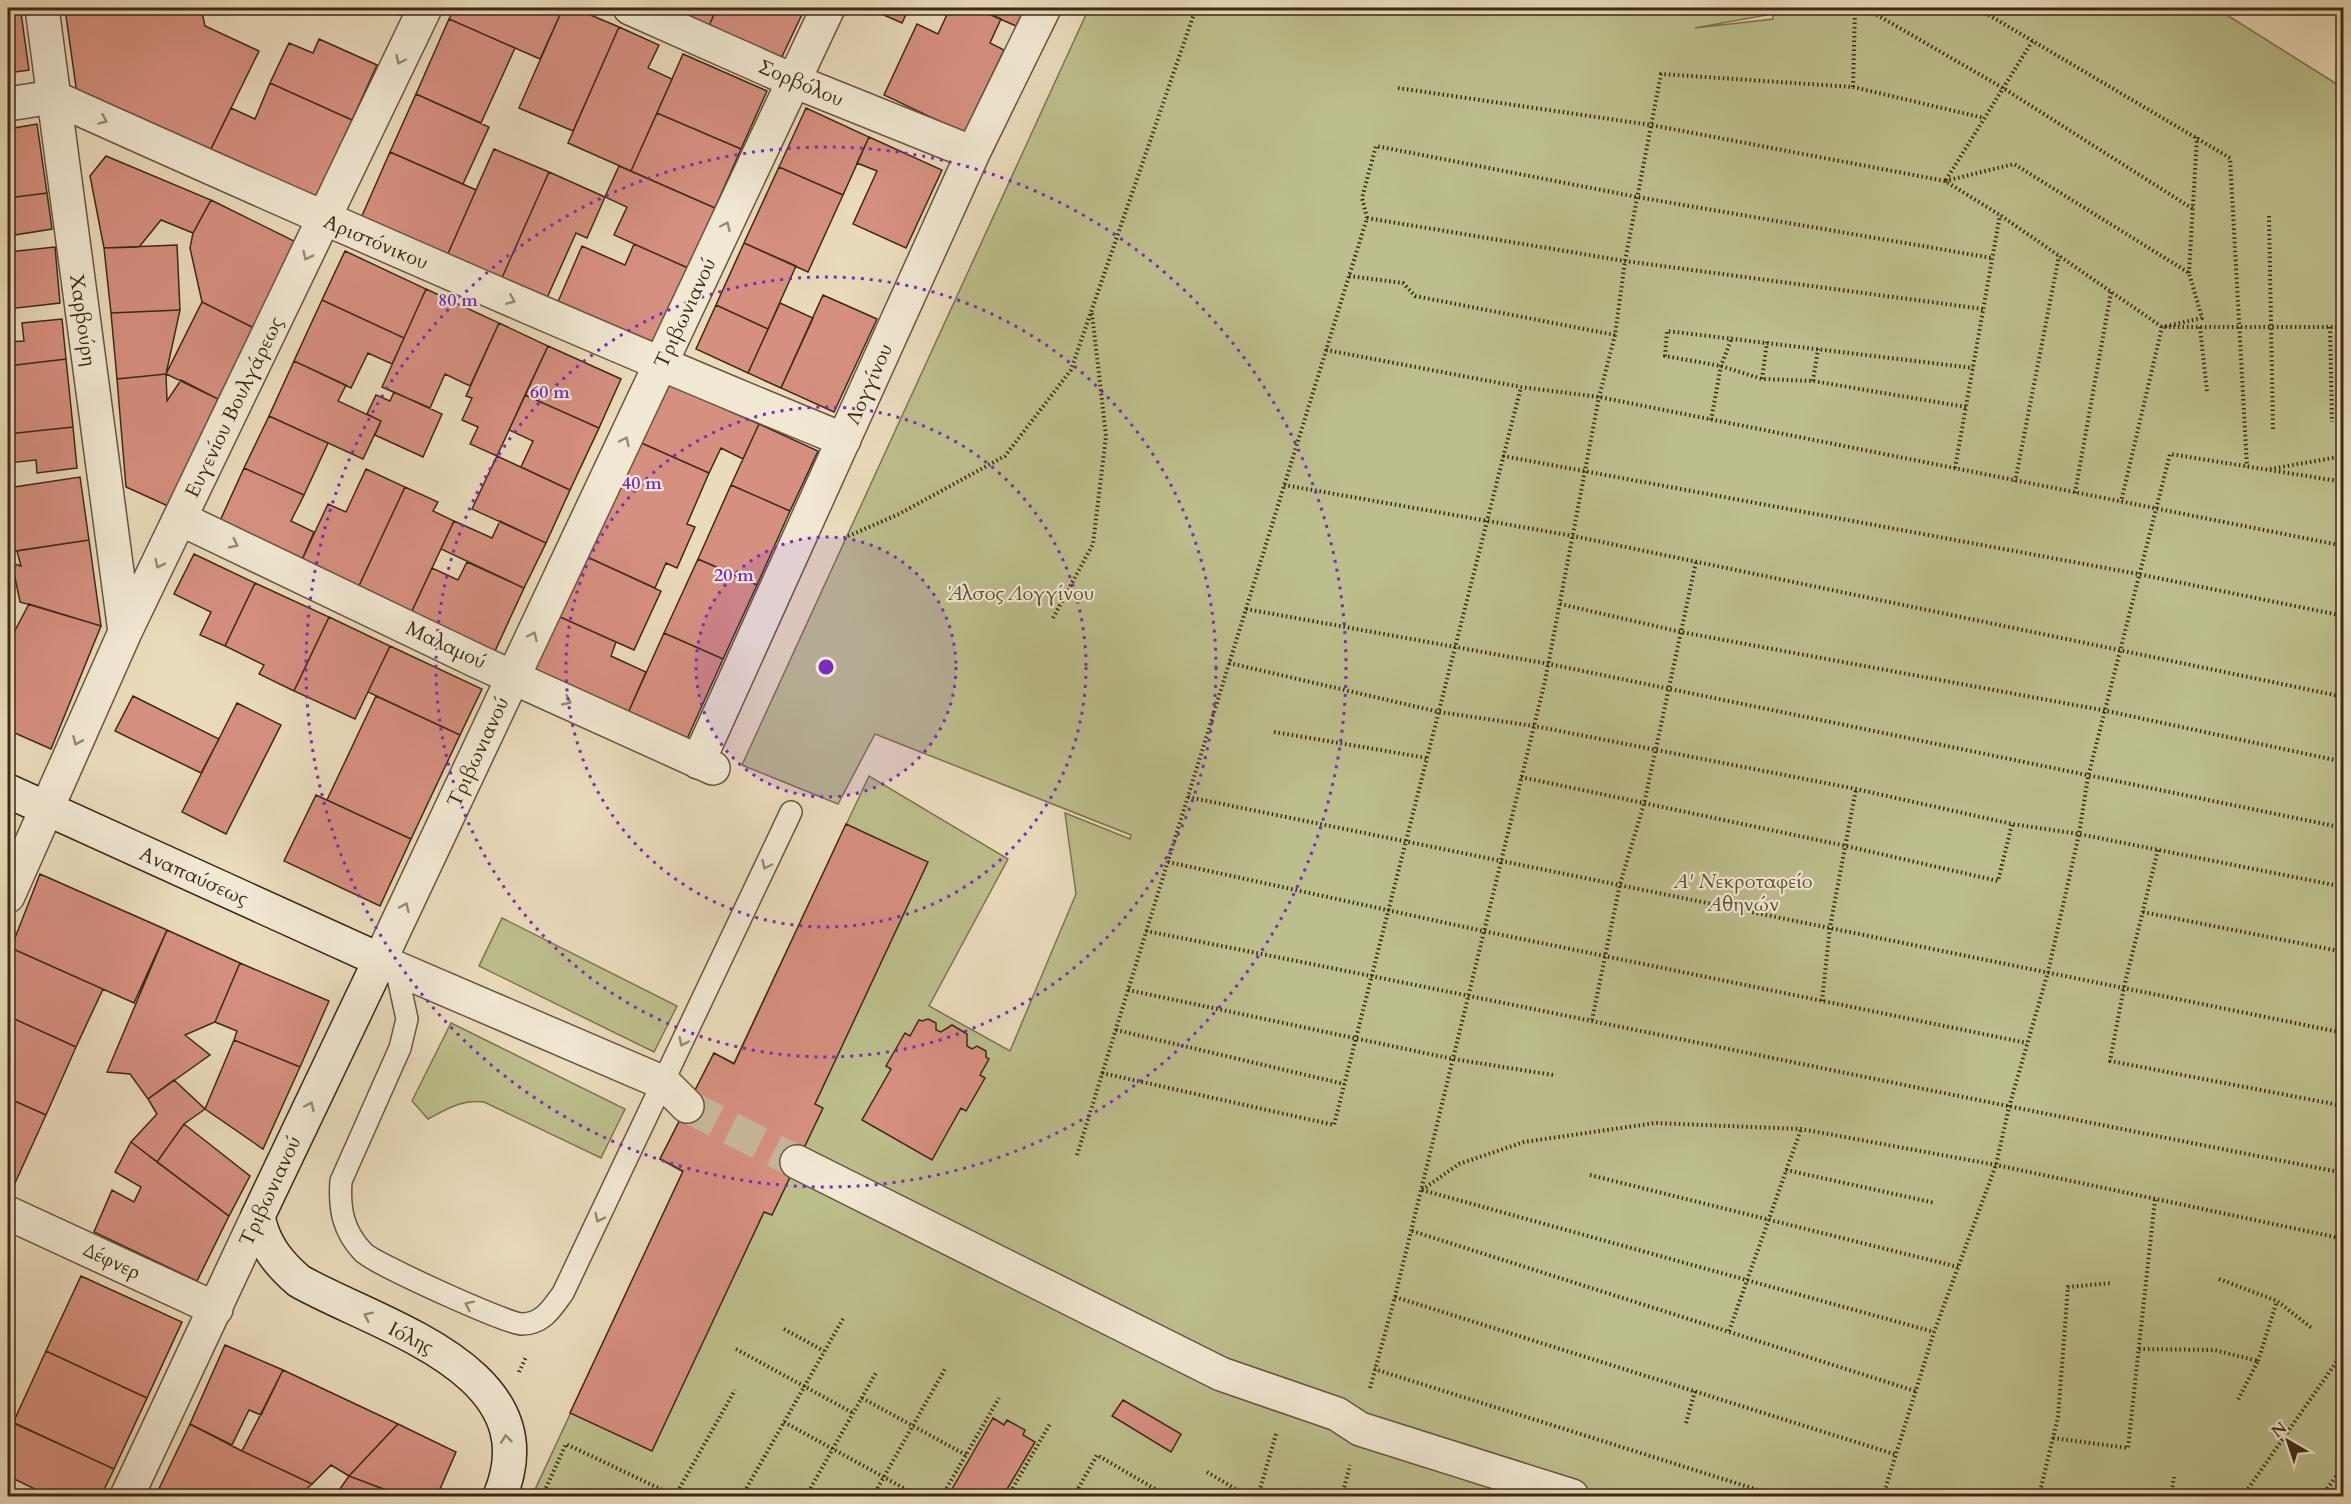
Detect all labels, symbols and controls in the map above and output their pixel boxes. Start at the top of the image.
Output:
street label: Σορβόλου [754,53,848,113]
one-way arrow [395,54,407,65]
one-way arrow [96,112,107,124]
street label: Αριστόνικου [320,208,432,276]
one-way arrow [718,222,730,233]
one-way arrow [303,249,315,260]
street label: Τριβωνιανού [648,253,722,373]
street label: Χαρβούρη [63,272,103,368]
text: 80 m [438,288,478,313]
one-way arrow [505,293,516,305]
street label: Ευγενίου Βουλγάρεως [178,312,290,502]
street label: Λογγίνου [839,339,899,429]
text: 60 m [530,380,570,405]
one-way arrow [617,436,629,447]
text: 40 m [622,471,662,496]
one-way arrow [227,536,238,548]
one-way arrow [154,557,166,568]
text: 20 m [714,563,754,588]
park label: Άλσος Λογγίνου [948,580,1094,607]
street label: Μαλαμού [402,615,490,675]
one-way arrow [525,632,537,643]
centre of rings [816,657,836,677]
street label: Τριβωνιανού [441,692,515,812]
one-way arrow [560,694,571,706]
one-way arrow [72,734,84,745]
street label: Αναπαύσεως [135,840,253,912]
one-way arrow [761,859,773,870]
park label: Α' Νεκροταφείο Αθηνών [1673,868,1813,918]
one-way arrow [397,903,409,914]
one-way arrow [679,1035,691,1046]
one-way arrow [303,1102,315,1113]
street label: Τριβωνιανού [233,1131,307,1251]
one-way arrow [595,1212,607,1223]
street label: Δέφνερ [79,1236,145,1286]
one-way arrow [464,1300,475,1312]
one-way arrow [363,1312,374,1323]
street label: Ιόλης [384,1315,439,1361]
north arrow [2258,1411,2318,1471]
text: N [2267,1417,2292,1443]
one-way arrow [500,1435,513,1444]

